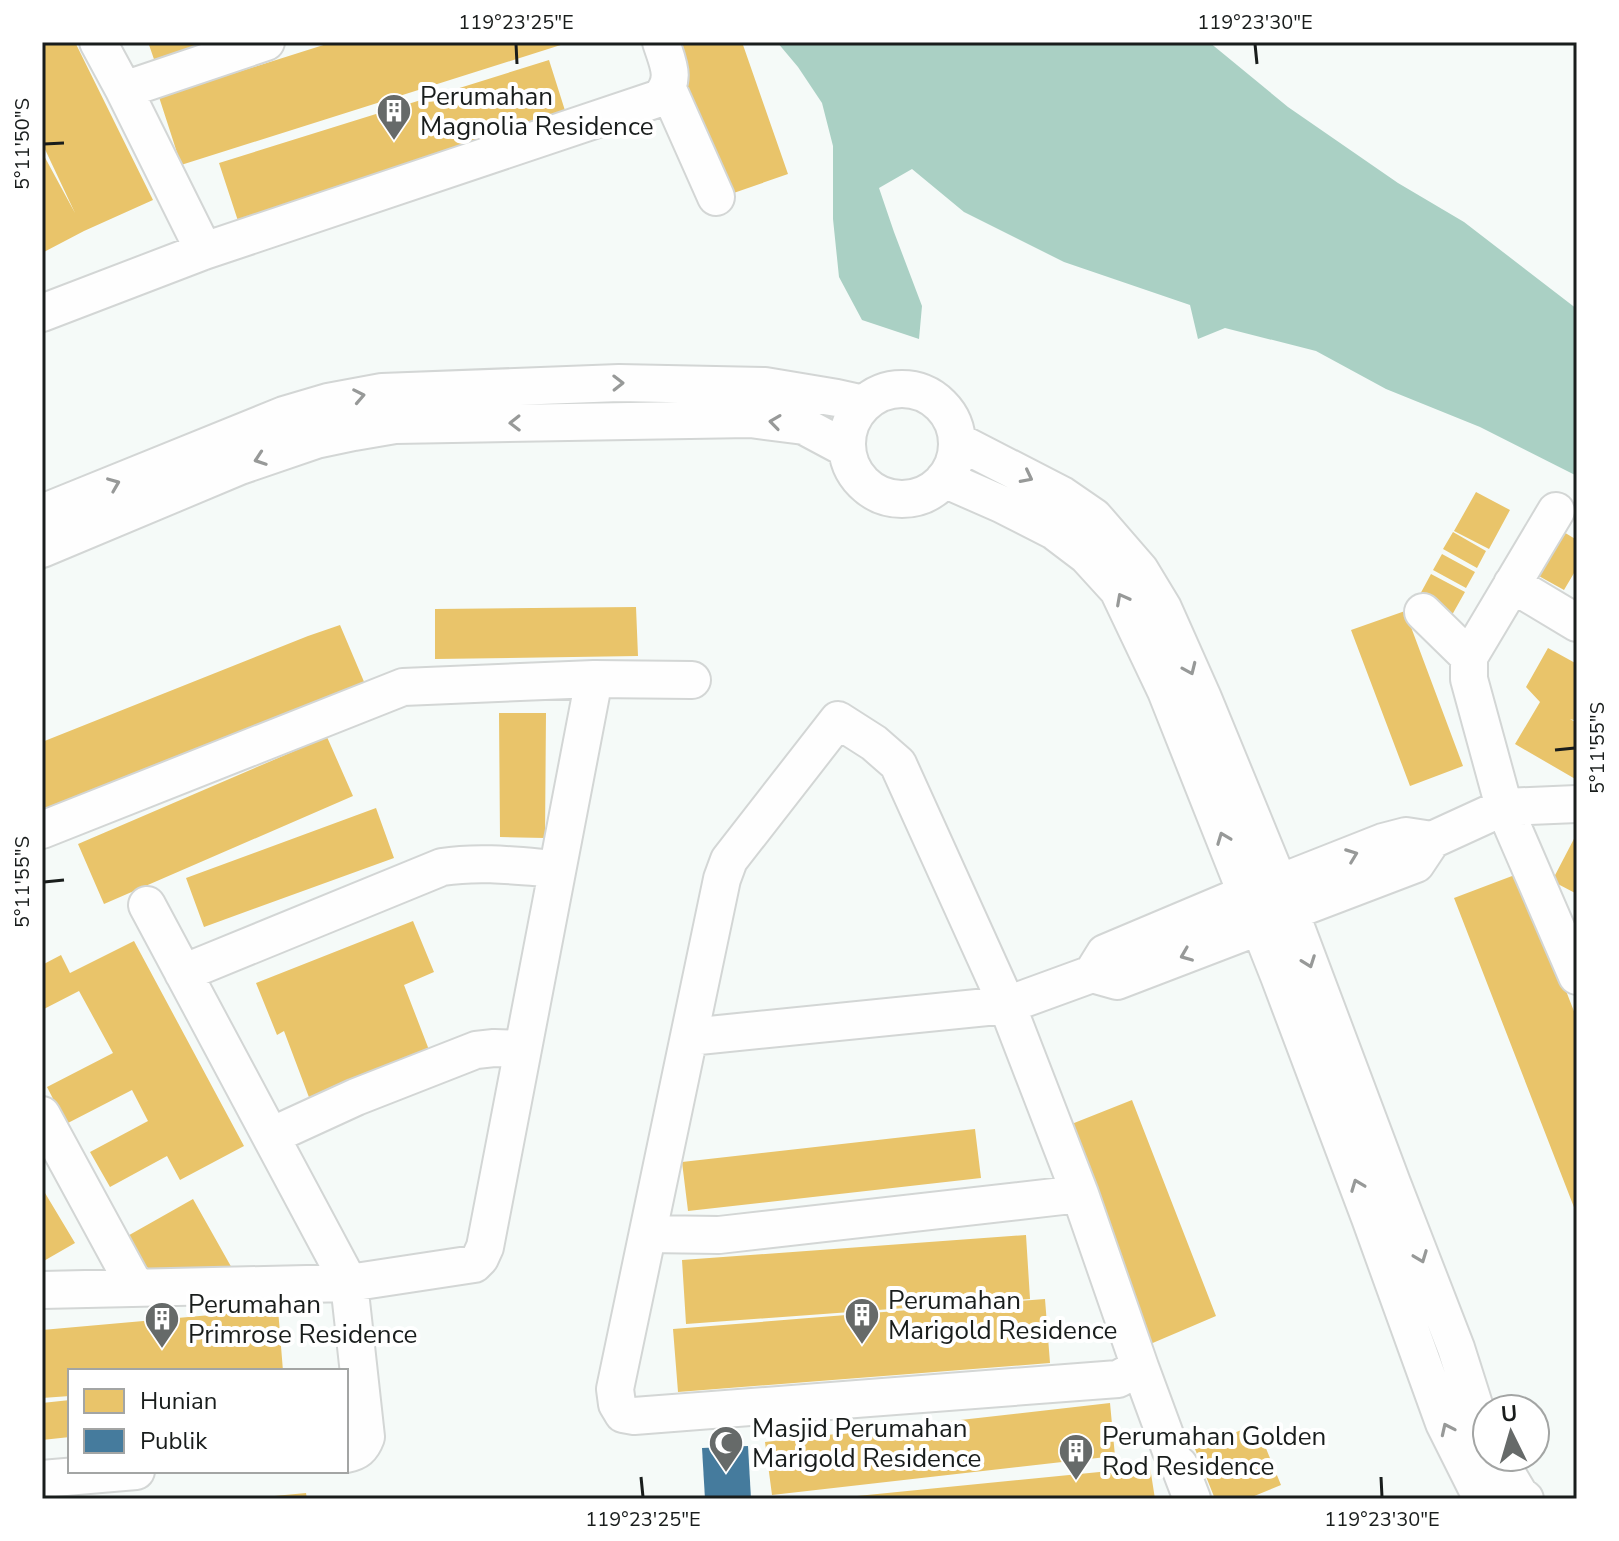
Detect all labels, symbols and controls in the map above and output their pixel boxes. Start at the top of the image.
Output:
text: 119°23'25"E [458,9,574,36]
text: 119°23'30"E [1197,9,1313,36]
place label: Perumahan Magnolia Residence [420,79,654,144]
building icon: Perumahan Magnolia Residence [375,92,413,142]
text: 5°11'50"S [9,98,36,190]
one-way arrow [612,374,625,392]
one-way arrow [352,389,365,406]
one-way arrow [508,414,521,431]
one-way arrow [768,414,782,431]
one-way arrow [253,449,267,466]
one-way arrow [1018,467,1033,482]
one-way arrow [106,477,120,493]
one-way arrow [1116,593,1131,608]
one-way arrow [1180,661,1196,675]
text: 5°11'55"S [1584,702,1611,794]
one-way arrow [1216,832,1233,846]
text: 5°11'55"S [9,836,36,928]
one-way arrow [1344,848,1358,864]
one-way arrow [1180,946,1194,962]
one-way arrow [1299,954,1316,968]
one-way arrow [1350,1179,1367,1193]
one-way arrow [1411,1249,1428,1263]
place label: Perumahan Marigold Residence [888,1283,1117,1348]
place label: Perumahan Primrose Residence [188,1287,417,1352]
building icon: Perumahan Marigold Residence [843,1296,881,1346]
building icon: Perumahan Primrose Residence [143,1300,181,1350]
legend [68,1369,348,1473]
text: Hunian [140,1385,217,1417]
north arrow [1471,1393,1551,1473]
text: U [1500,1398,1519,1430]
place label: Masjid Perumahan Marigold Residence [752,1411,981,1476]
place label: Perumahan Golden Rod Residence [1102,1419,1326,1484]
one-way arrow [1441,1423,1457,1437]
mosque icon: Masjid Perumahan Marigold Residence [707,1424,745,1474]
text: Publik [140,1425,208,1457]
building icon: Perumahan Golden Rod Residence [1057,1432,1095,1482]
text: 119°23'25"E [585,1506,701,1533]
text: 119°23'30"E [1324,1506,1440,1533]

